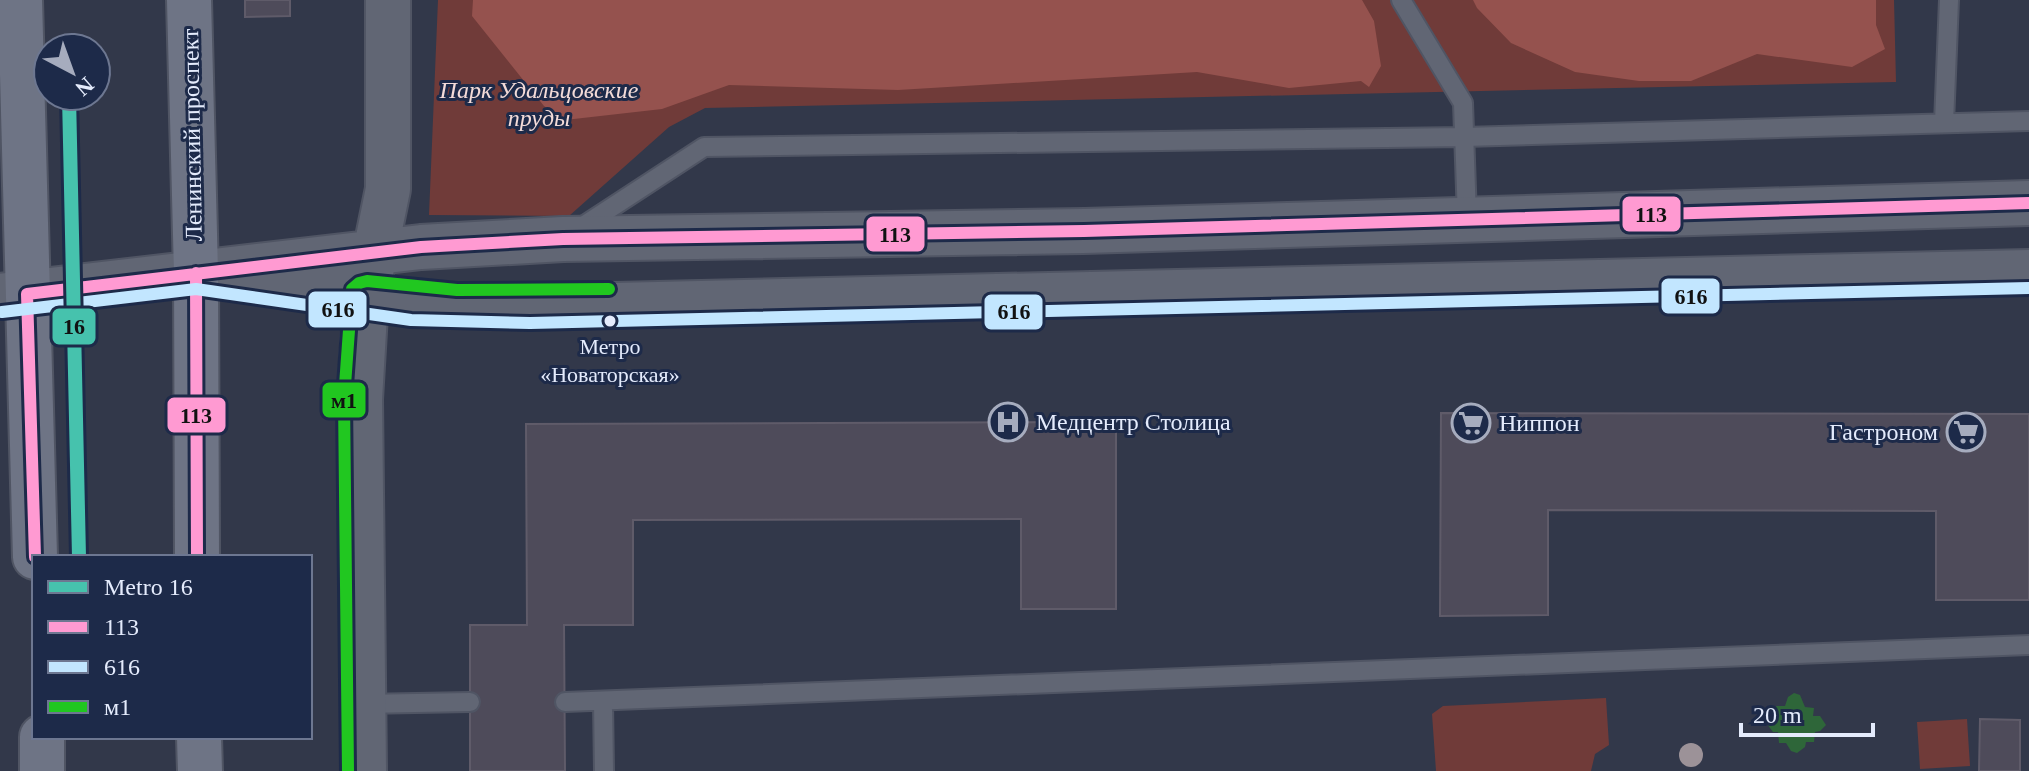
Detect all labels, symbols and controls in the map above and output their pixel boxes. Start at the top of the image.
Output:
street label: Ленинский проспект [177,28,207,242]
north arrow [32,32,112,112]
text: N [71,72,99,101]
park label: Парк Удальцовские пруды [439,77,639,131]
line badge: 113 [1621,195,1682,233]
text: 113 [1635,202,1667,227]
line badge: 113 [865,215,926,253]
text: 113 [879,222,911,247]
line badge: 616 [1660,277,1721,315]
text: 616 [1675,284,1708,309]
line badge: 616 [307,290,368,329]
line badge: 616 [983,293,1044,331]
text: 616 [322,297,355,322]
text: 616 [998,299,1031,324]
line badge: 16 [51,307,97,346]
marker: Метро «Новаторская» [602,313,618,329]
text: 16 [63,314,85,339]
place label: Метро «Новаторская» [540,334,680,387]
line badge: м1 [321,381,367,419]
text: м1 [331,388,357,413]
line badge: 113 [166,396,227,434]
hospital icon: Медцентр Столица [987,401,1029,443]
supermarket icon: Ниппон [1450,402,1492,444]
text: 113 [180,403,212,428]
place label: Медцентр Столица [1036,409,1231,435]
place label: Ниппон [1499,410,1580,436]
supermarket icon: Гастроном [1945,411,1987,453]
place label: Гастроном [1829,419,1938,445]
legend [32,555,312,739]
text: Metro 16 [104,574,193,600]
text: 113 [104,614,139,640]
text: 616 [104,654,140,680]
scale bar [1741,687,1873,737]
text: м1 [104,694,131,720]
text: 20 m [1753,702,1802,728]

